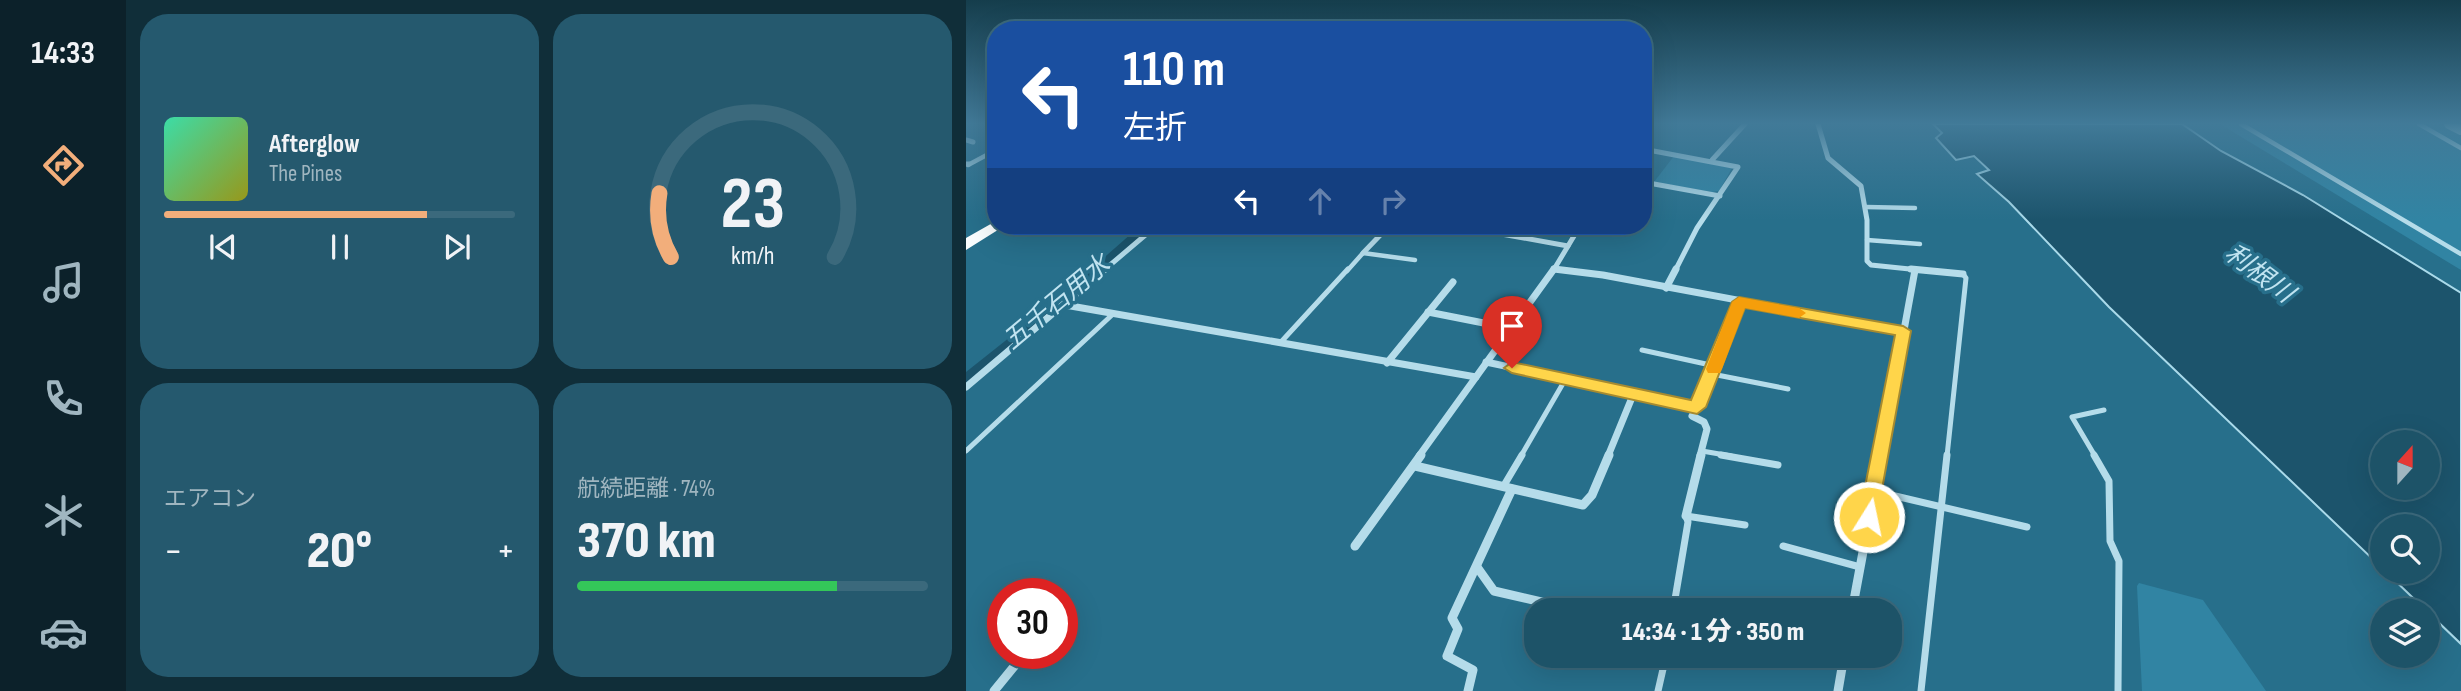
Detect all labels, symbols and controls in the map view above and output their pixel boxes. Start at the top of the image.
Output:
text: 14:33 [31,34,95,73]
text: 110 m [1123,41,1225,100]
icon: left [1008,49,1099,140]
text: 左折 [1123,109,1187,148]
text: Afterglow [269,129,360,160]
icon: directions [39,141,88,190]
text: The Pines [269,160,342,188]
text: 23 [720,162,785,250]
icon: left [1228,182,1266,220]
icon: ahead [1301,182,1339,220]
icon: right [1374,182,1412,220]
icon: previous [204,228,242,266]
icon: pause [321,228,359,266]
icon: next [438,228,476,266]
water label: 利根川 [2219,238,2302,312]
text: km/h [731,241,774,272]
water label: 五千石用水 [997,247,1119,357]
icon: music [39,258,88,307]
pin [1482,296,1542,368]
icon: arrive [1493,307,1531,345]
icon: phone [39,374,88,423]
north arrow [2370,430,2440,500]
map controls [2370,430,2440,668]
text: 航続距離 · 74% [577,475,715,503]
position arrow [1832,480,1906,554]
text: エアコン [164,485,256,513]
icon: climate [39,491,88,540]
text: 370 km [577,510,716,573]
button: search [2370,514,2440,584]
text: 20° [307,520,372,583]
text: − [164,529,183,574]
text: + [496,529,515,574]
speed limit sign: 30 [987,578,1078,669]
button: layers [2370,598,2440,668]
icon: car [39,608,88,657]
text: 14:34 · 1 分 · 350 m [1622,617,1804,648]

